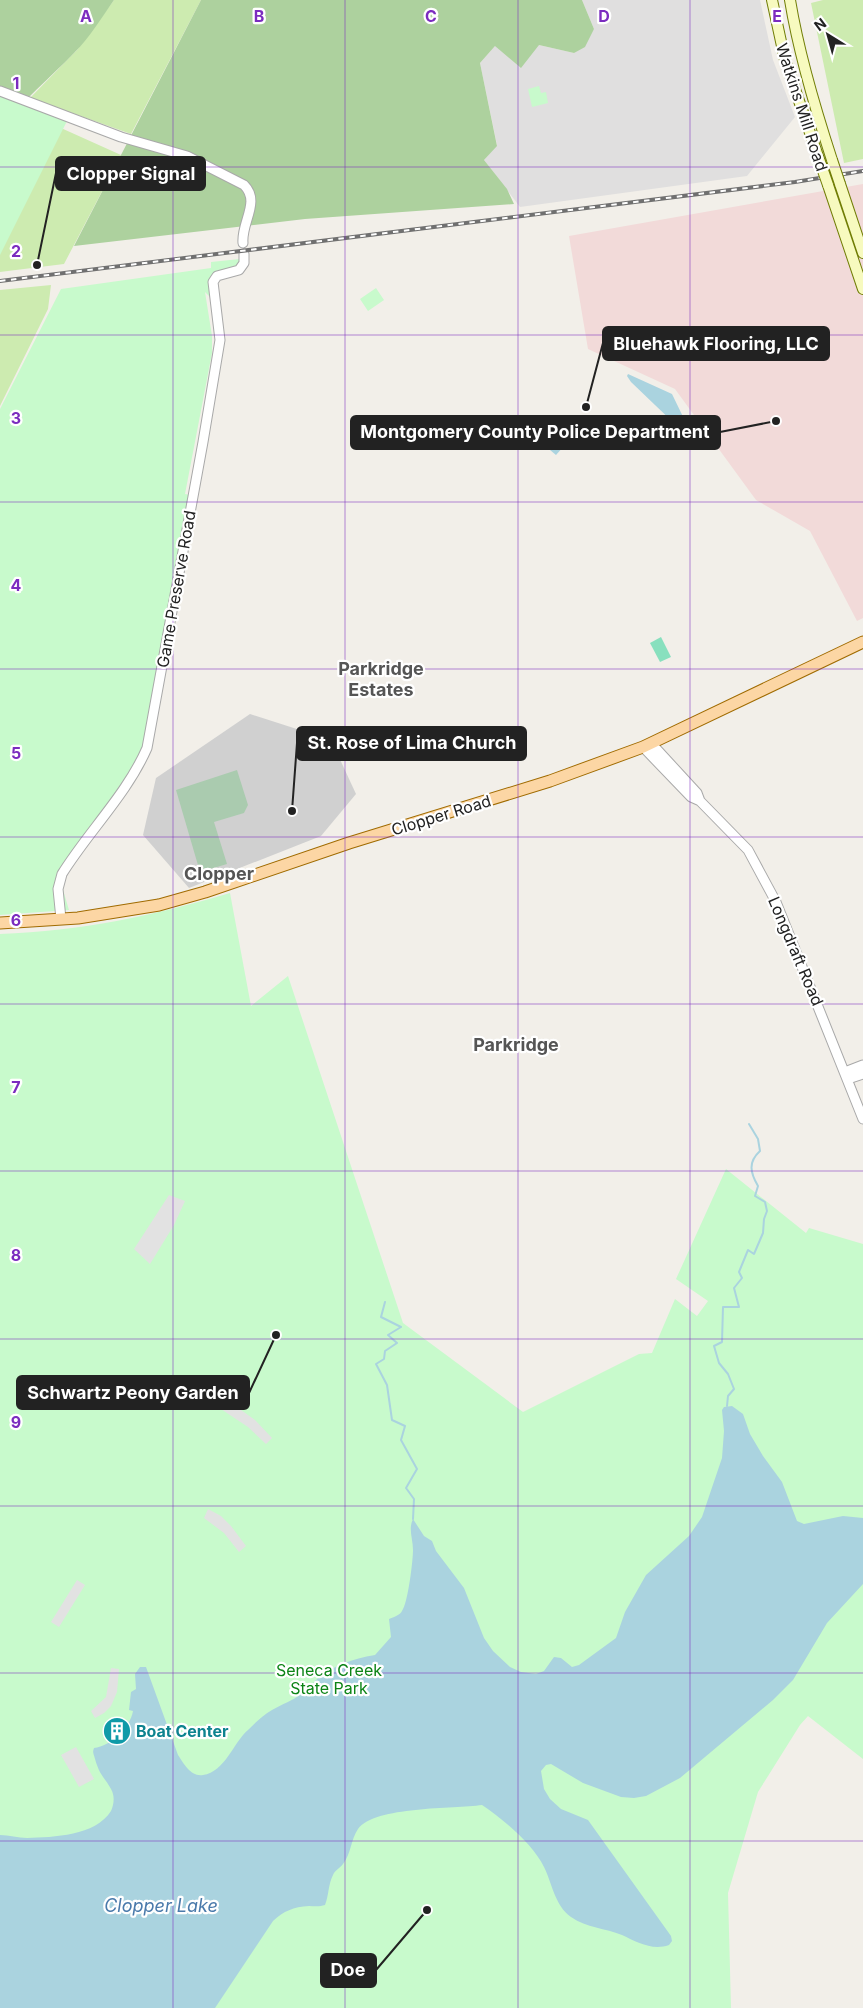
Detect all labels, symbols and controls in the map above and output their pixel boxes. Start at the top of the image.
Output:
text: A [80,6,92,26]
text: B [254,6,264,26]
text: C [425,6,437,26]
text: D [598,6,610,26]
text: E [772,6,782,26]
north arrow [803,10,853,60]
text: N [810,14,829,34]
street label: Watkins Mill Road [772,40,832,174]
text: 1 [13,73,19,93]
callout: Clopper Signal [56,157,205,190]
text: Clopper Signal [67,163,195,184]
text: 2 [11,241,21,261]
callout: Bluehawk Flooring, LLC [603,327,829,360]
text: Bluehawk Flooring, LLC [613,333,819,354]
text: 3 [11,408,21,428]
callout: Montgomery County Police Department [351,416,720,449]
text: Montgomery County Police Department [360,421,710,442]
street label: Game Preserve Road [152,509,200,669]
text: 4 [11,575,22,595]
district label: Parkridge Estates [338,658,424,700]
callout: St. Rose of Lima Church [297,727,526,760]
text: St. Rose of Lima Church [308,732,516,753]
text: 5 [11,743,21,763]
street label: Clopper Road [389,790,493,840]
district label: Clopper [184,863,254,884]
street label: Longdraft Road [764,894,828,1008]
text: 6 [11,910,21,930]
district label: Parkridge [473,1034,559,1055]
text: 7 [11,1077,21,1097]
text: 8 [11,1245,21,1265]
callout: Schwartz Peony Garden [17,1376,249,1409]
text: Schwartz Peony Garden [27,1382,239,1403]
text: 9 [11,1412,21,1432]
park label: Seneca Creek State Park [276,1660,382,1698]
building icon: Boat Center [102,1716,132,1746]
place label: Boat Center [136,1721,229,1741]
water label: Clopper Lake [104,1895,218,1916]
callout: Doe [321,1954,376,1987]
text: Doe [331,1959,366,1980]

